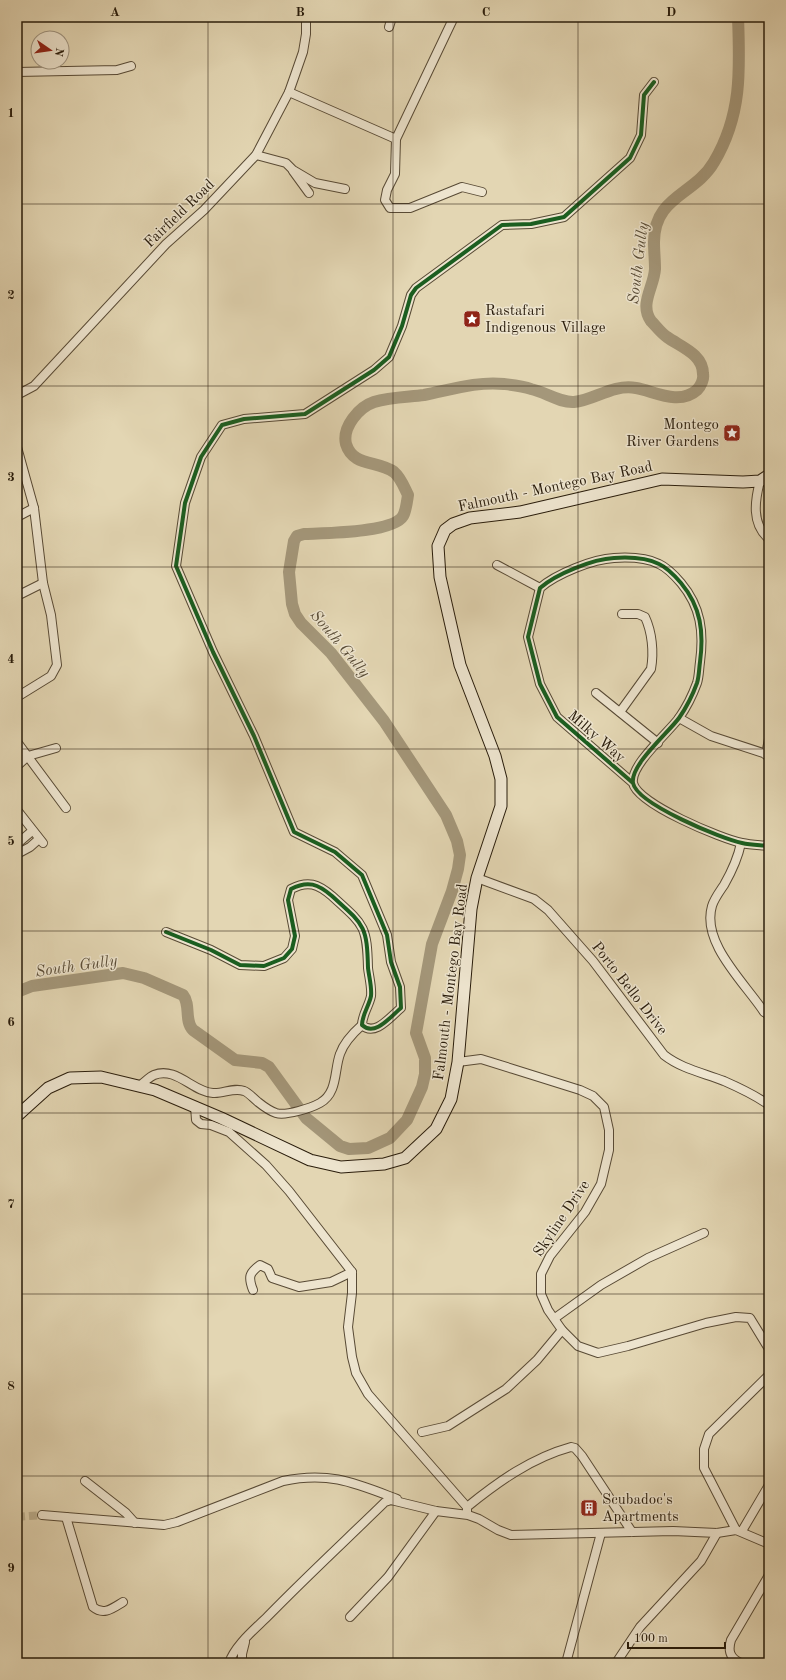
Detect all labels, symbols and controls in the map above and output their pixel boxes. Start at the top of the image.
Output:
text: A [110,6,120,19]
text: B [295,6,305,19]
text: C [482,6,490,19]
text: D [666,6,676,19]
north arrow [30,30,70,70]
text: N [52,47,65,58]
text: 1 [7,107,15,120]
street label: Fairfield Road [142,177,218,251]
water label: South Gully [626,220,652,305]
text: 2 [7,289,15,302]
place label: Rastafari Indigenous Village [485,304,606,336]
place icon: Rastafari Indigenous Village [462,309,482,329]
place label: Montego River Gardens [626,418,719,450]
place icon: Montego River Gardens [722,423,742,443]
street label: Falmouth - Montego Bay Road [457,459,654,515]
text: 3 [7,471,15,484]
water label: South Gully [307,607,373,682]
text: 4 [7,653,15,666]
street label: Milky Way [564,708,628,766]
text: 5 [7,835,15,848]
street label: Falmouth - Montego Bay Road [432,883,471,1082]
street label: Porto Bello Drive [588,940,670,1038]
water label: South Gully [34,953,119,981]
text: 6 [7,1016,15,1029]
street label: Skyline Drive [531,1178,593,1260]
text: 7 [7,1198,15,1211]
text: 8 [7,1380,15,1393]
place label: Scubadoc's Apartments [602,1493,679,1525]
building icon: Scubadoc's Apartments [579,1498,599,1518]
text: 9 [7,1562,15,1575]
scale bar [628,1624,725,1650]
text: 100 m [634,1633,668,1645]

